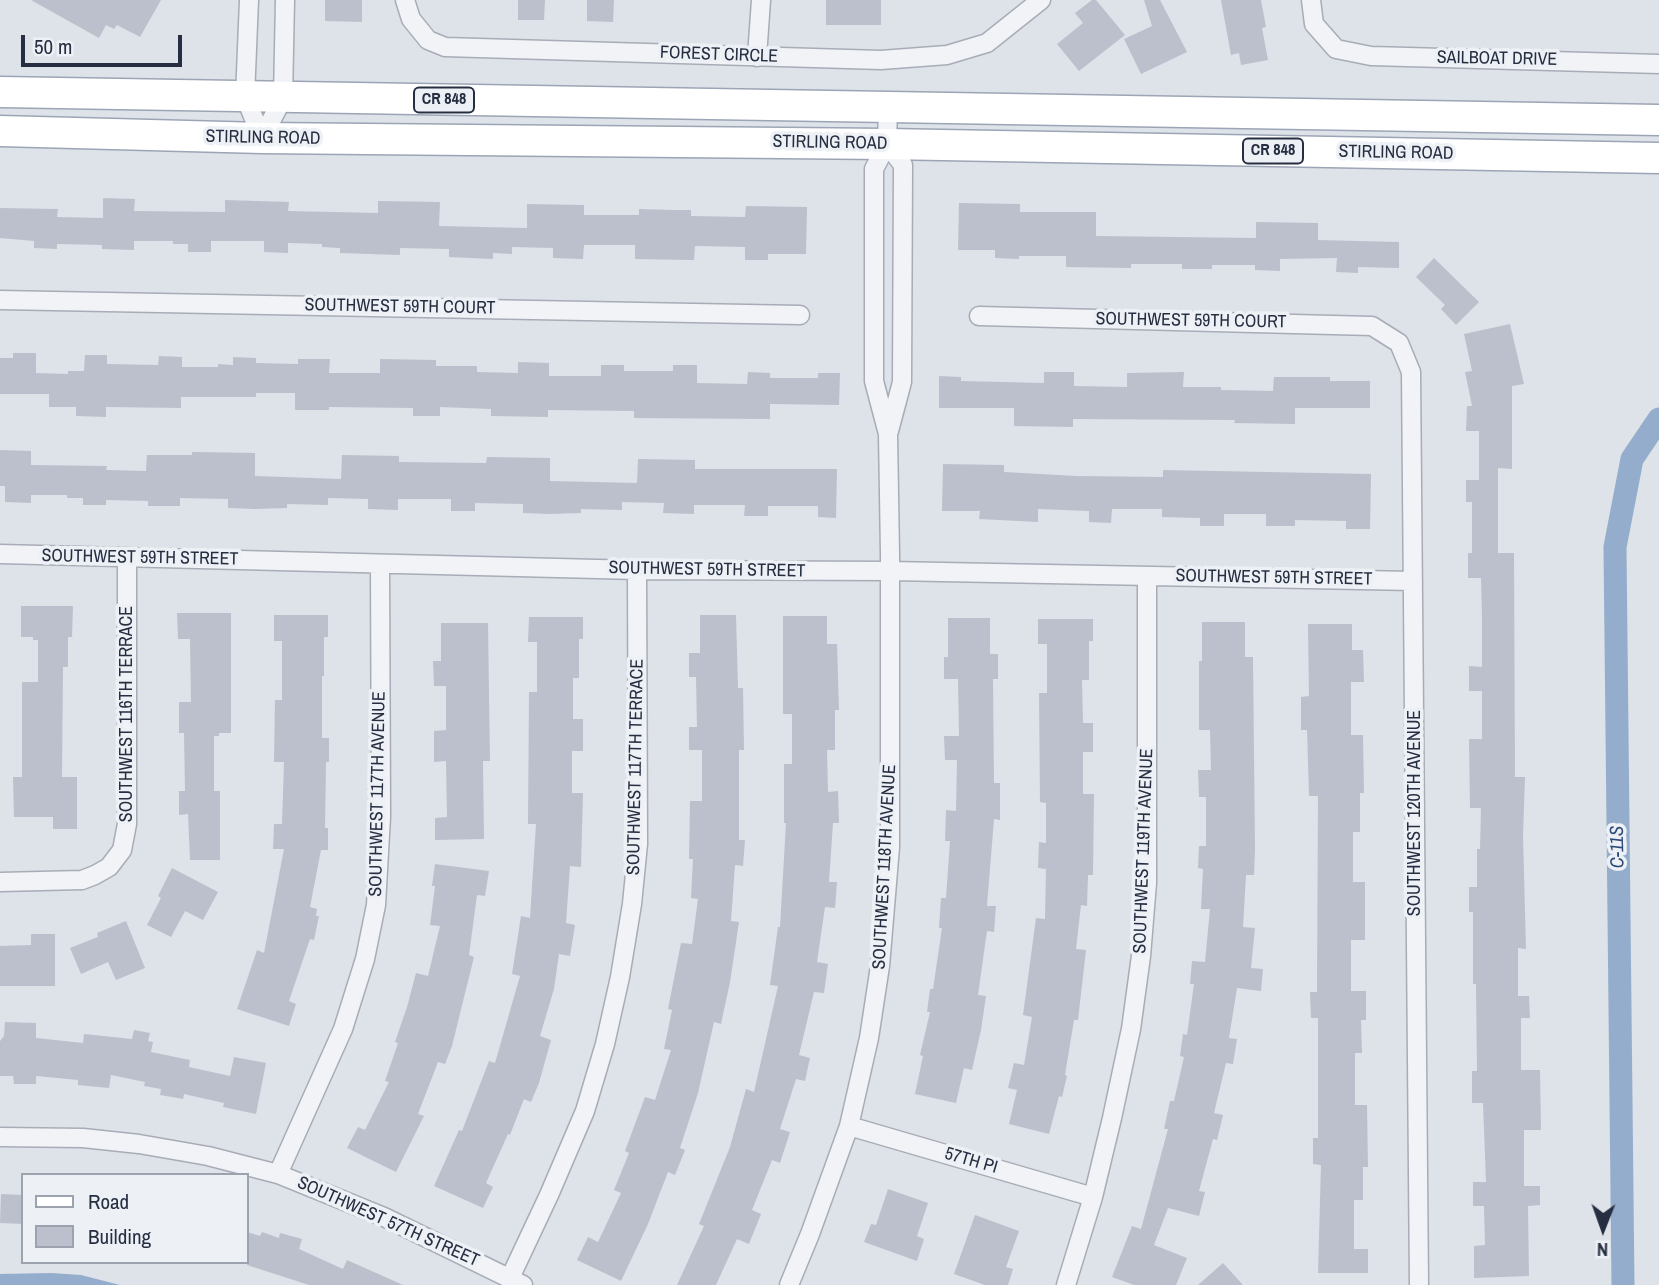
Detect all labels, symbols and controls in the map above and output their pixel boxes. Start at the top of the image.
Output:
scale bar [24,21,186,65]
text: 50 m [34,32,72,61]
street label: FOREST CIRCLE [660,42,778,68]
street label: SAILBOAT DRIVE [1437,47,1557,71]
road number: CR 848 [414,88,474,113]
street label: STIRLING ROAD [205,126,321,150]
street label: STIRLING ROAD [772,131,888,155]
road number: CR 848 [1243,139,1303,164]
street label: STIRLING ROAD [1338,141,1454,165]
street label: SOUTHWEST 59TH COURT [304,295,496,319]
street label: SOUTHWEST 59TH COURT [1095,309,1287,333]
street label: SOUTHWEST 59TH STREET [41,545,239,571]
street label: SOUTHWEST 59TH STREET [608,557,806,583]
street label: SOUTHWEST 59TH STREET [1175,565,1373,591]
street label: SOUTHWEST 116TH TERRACE [116,606,138,822]
street label: SOUTHWEST 117TH TERRACE [623,659,649,875]
street label: SOUTHWEST 117TH AVENUE [365,691,391,897]
street label: SOUTHWEST 120TH AVENUE [1404,710,1426,916]
street label: SOUTHWEST 119TH AVENUE [1130,748,1158,954]
street label: SOUTHWEST 118TH AVENUE [869,764,901,970]
water label: C-11S [1606,825,1630,869]
street label: 57TH PI [942,1143,1000,1179]
street label: SOUTHWEST 57TH STREET [294,1172,482,1272]
legend [21,1173,248,1264]
text: Road [88,1187,129,1216]
north arrow [1568,1194,1638,1264]
text: Building [88,1222,151,1251]
text: N [1597,1237,1608,1263]

